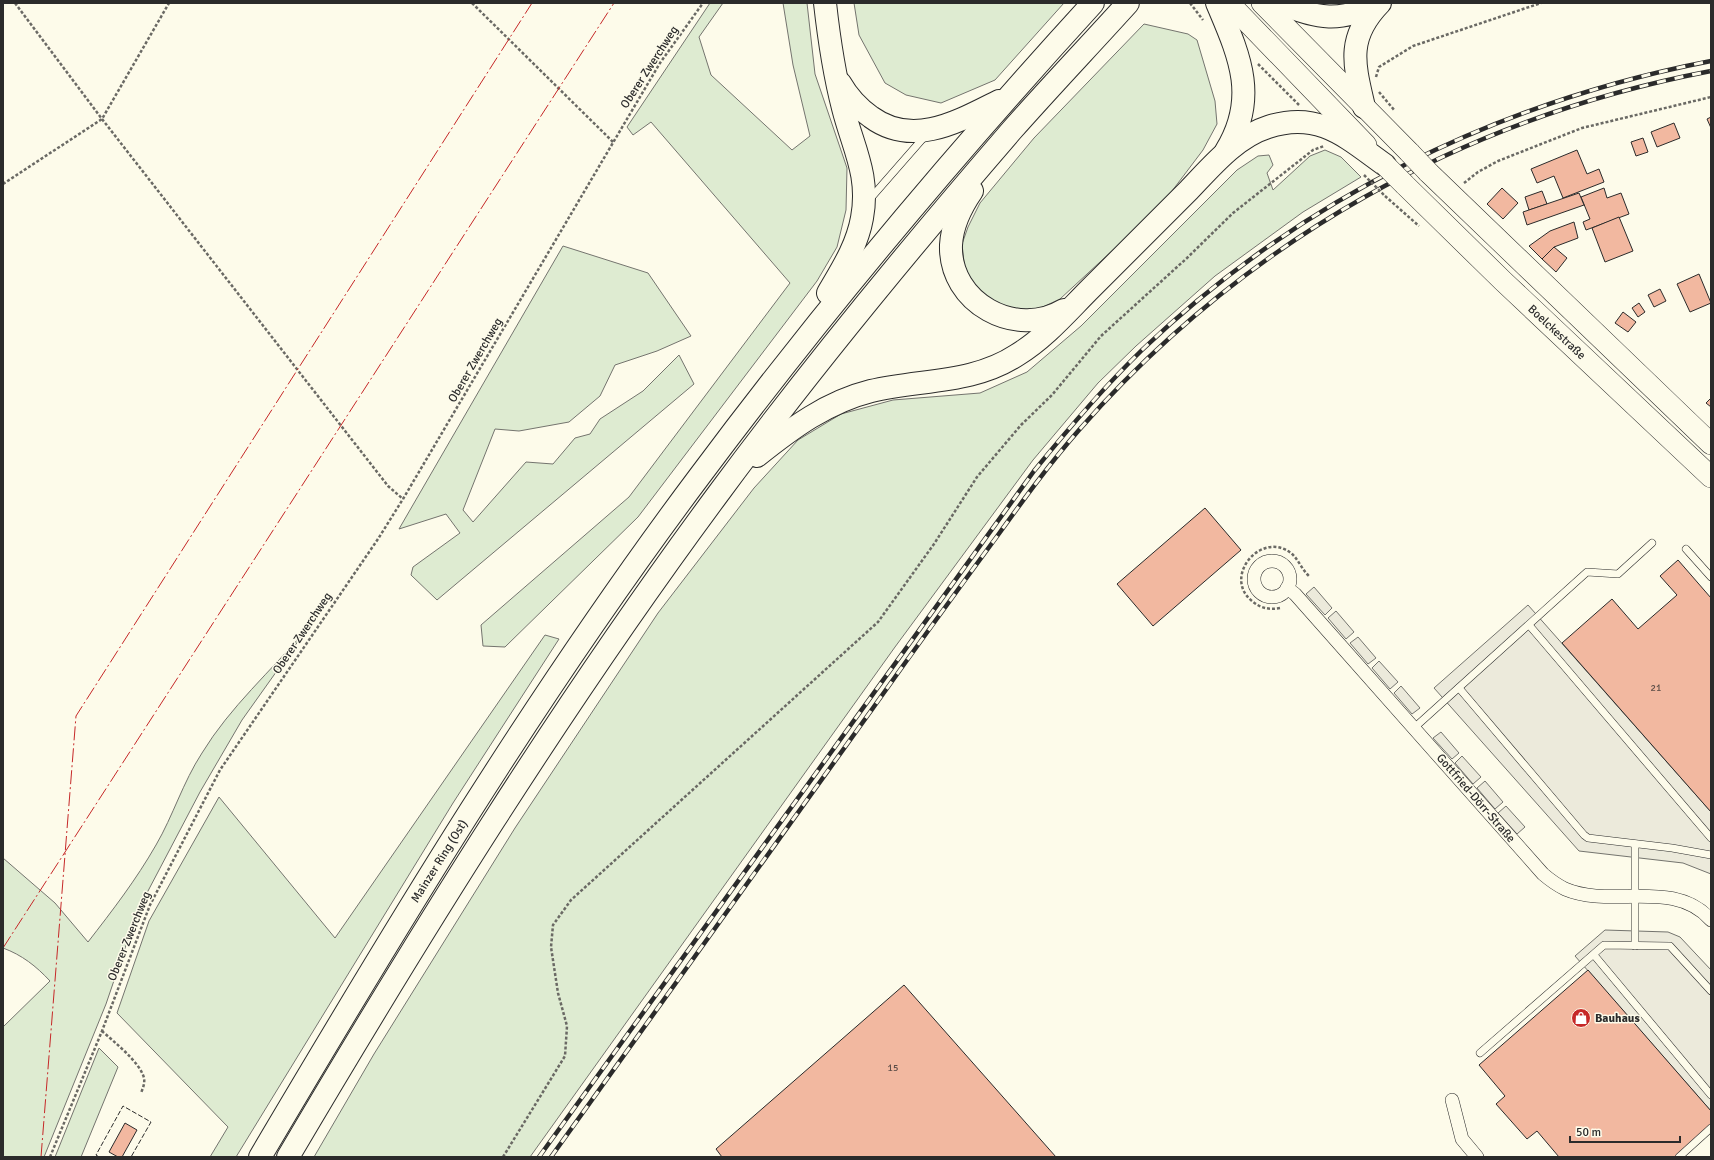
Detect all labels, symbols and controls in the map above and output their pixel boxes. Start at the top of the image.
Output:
street label: Oberer Zwerchweg [617,23,682,111]
street label: Boelckestraße [1525,302,1589,363]
street label: Oberer Zwerchweg [445,315,506,405]
street label: Oberer Zwerchweg [270,590,335,677]
house number: 21 [1651,682,1661,694]
street label: Gottfried-Dörr-Straße [1433,751,1518,846]
street label: Mainzer Ring (Ost) [408,817,471,906]
street label: Oberer Zwerchweg [105,889,154,983]
shop icon: Bauhaus [1570,1007,1592,1029]
place label: Bauhaus [1595,1011,1640,1026]
house number: 15 [888,1062,898,1074]
scale bar [1570,1118,1680,1144]
text: 50 m [1576,1125,1601,1140]

